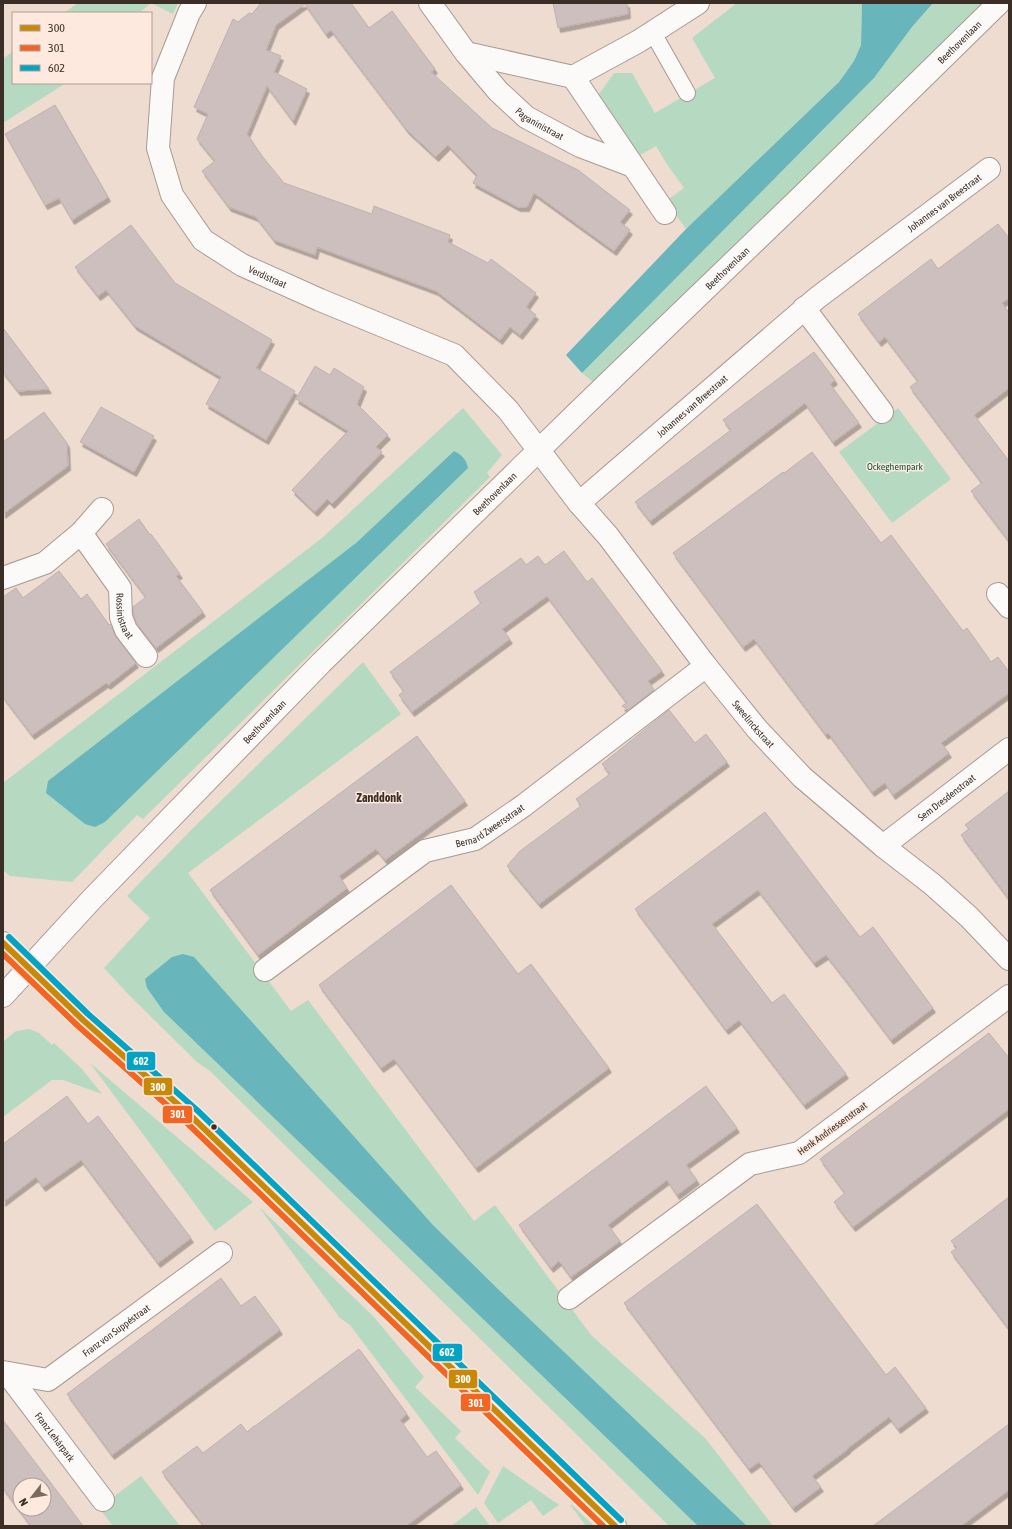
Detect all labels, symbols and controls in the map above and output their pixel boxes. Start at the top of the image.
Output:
legend [12,12,152,84]
street label: Beethovenlaan [936,19,984,66]
text: 300 [48,21,65,35]
text: 301 [48,41,65,55]
text: 602 [48,61,65,75]
street label: Paganinistraat [513,105,565,142]
street label: Johannes van Breestraat [905,172,984,234]
street label: Beethovenlaan [703,245,752,292]
street label: Verdistraat [247,264,288,290]
street label: Johannes van Breestraat [655,373,730,440]
park label: Ockeghempark [867,461,924,472]
street label: Beethovenlaan [471,470,519,518]
street label: Rossinistraat [114,593,136,641]
street label: Beethovenlaan [241,698,288,746]
street label: Sweelinckstraat [730,698,777,750]
street label: Sem Dresdenstraat [916,772,978,823]
district label: Zanddonk [357,791,402,805]
street label: Bernard Zweersstraat [454,802,526,849]
line badge: 602 [126,1051,156,1071]
text: 602 [133,1055,149,1067]
line badge: 300 [143,1077,173,1096]
text: 300 [150,1081,166,1093]
street label: Henk Andriessenstraat [795,1099,869,1157]
line badge: 301 [162,1105,193,1124]
text: 301 [170,1108,186,1120]
unlabelled marker [209,1122,219,1132]
street label: Franz von Suppéstraat [81,1302,152,1359]
line badge: 602 [432,1343,463,1362]
text: 602 [439,1346,455,1358]
line badge: 300 [448,1369,478,1389]
text: 300 [455,1373,471,1385]
line badge: 301 [460,1393,491,1412]
text: 301 [468,1397,484,1409]
street label: Franz Lehárpark [33,1410,77,1464]
north arrow [12,1477,52,1517]
text: N [17,1496,30,1508]

